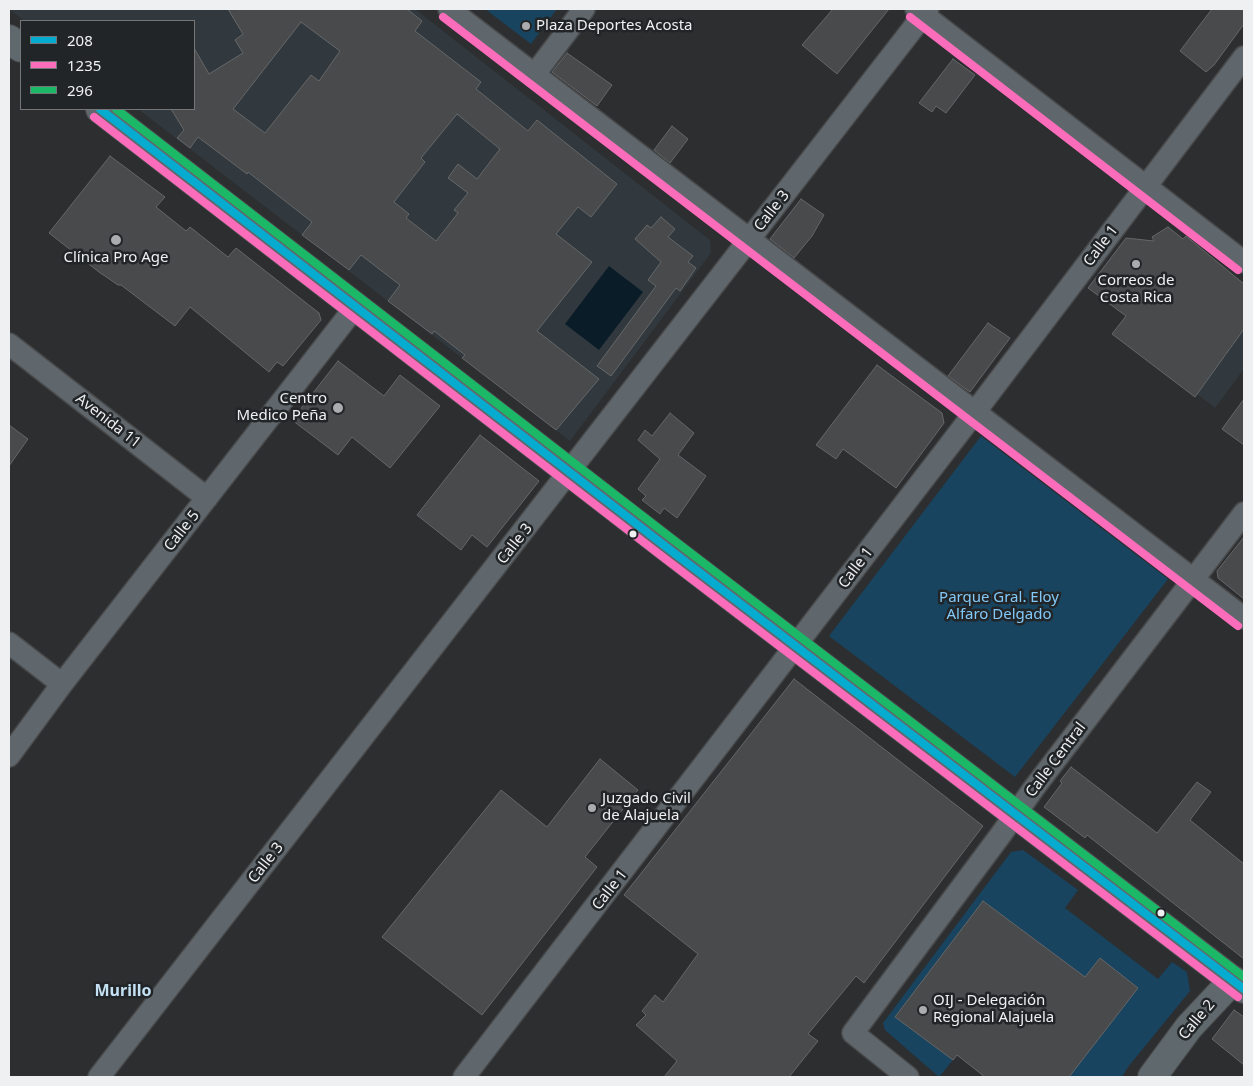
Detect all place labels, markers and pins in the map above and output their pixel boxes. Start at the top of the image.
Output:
place label: Plaza Deportes Acosta [536,17,692,35]
marker: Plaza Deportes Acosta [520,20,532,32]
marker: Clínica Pro Age [109,233,123,247]
place label: Clínica Pro Age [63,249,169,267]
marker: Correos de Costa Rica [1130,258,1142,270]
place label: Correos de Costa Rica [1098,272,1174,307]
place label: Centro Medico Peña [236,390,327,425]
marker: Centro Medico Peña [331,401,345,415]
unlabelled marker [628,529,638,539]
place label: Juzgado Civil de Alajuela [602,790,691,825]
marker: Juzgado Civil de Alajuela [586,802,598,814]
unlabelled marker [1156,908,1166,918]
place label: OIJ - Delegación Regional Alajuela [933,992,1054,1027]
marker: OIJ - Delegación Regional Alajuela [917,1004,929,1016]

